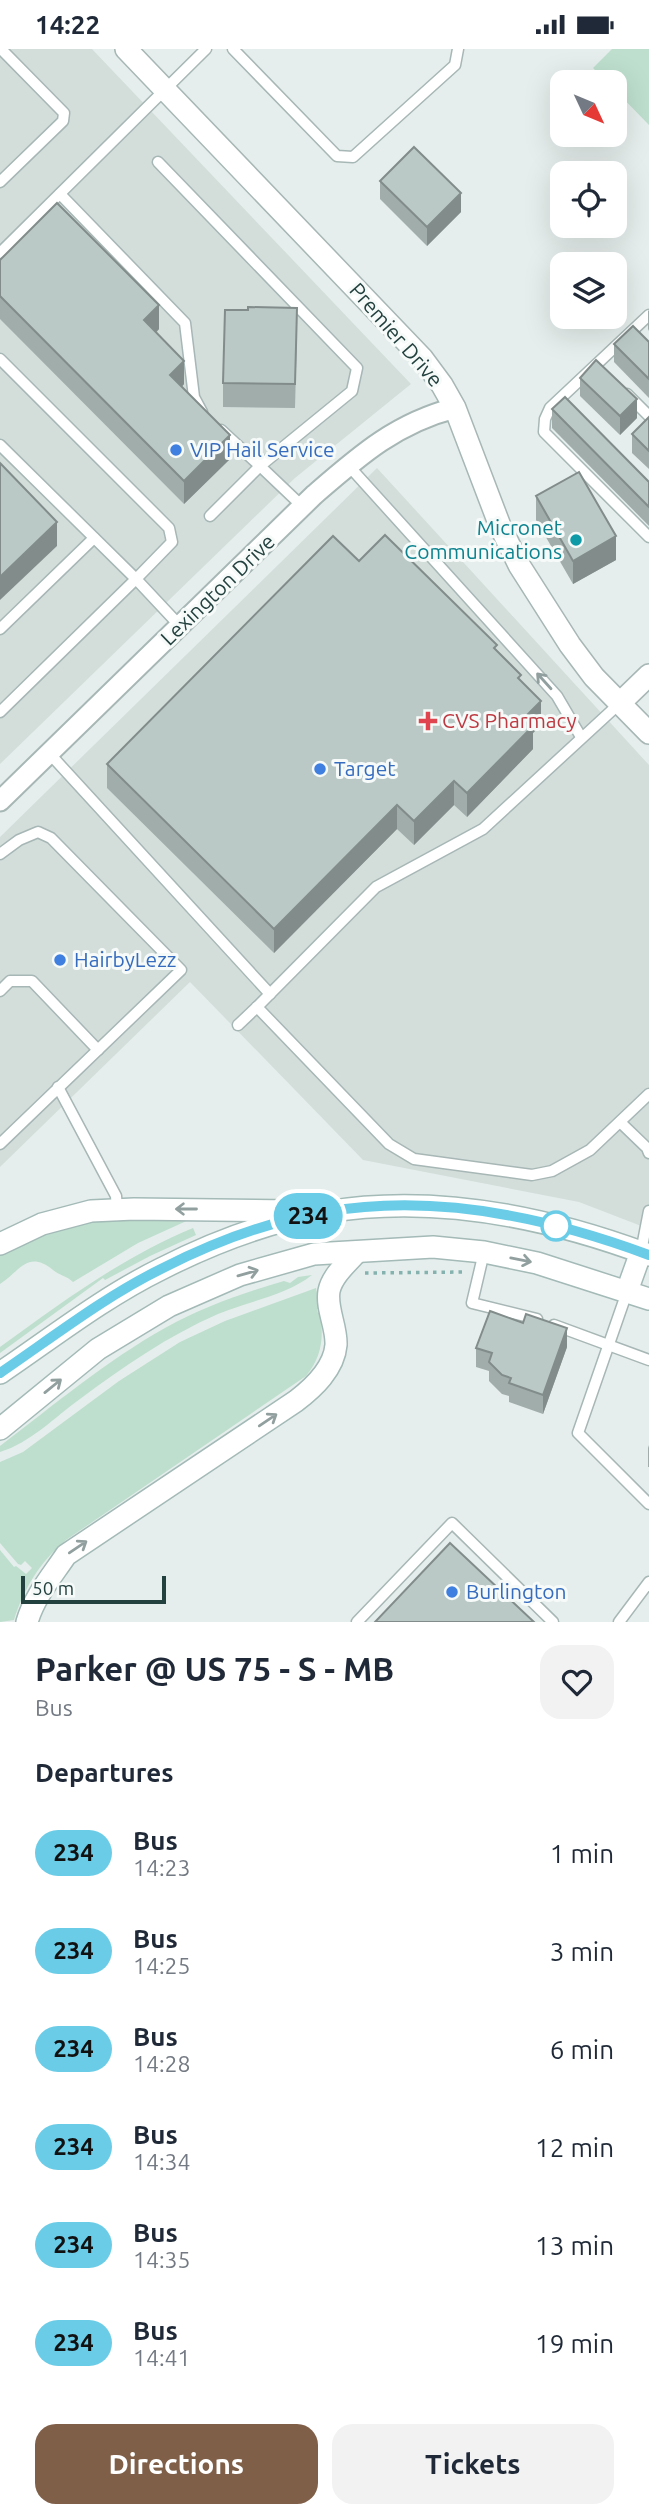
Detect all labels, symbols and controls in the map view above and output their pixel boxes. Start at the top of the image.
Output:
text: 14:22 [35,10,100,39]
north arrow [550,70,626,147]
map controls [550,70,627,329]
button: locate [550,161,627,238]
button: layers [550,252,627,329]
street label: Premier Drive [345,278,448,391]
place label: VIP Hail Service [190,437,335,461]
marker: VIP Hail Service [168,442,184,458]
place label: Micronet Communications [404,515,562,563]
street label: Lexington Drive [155,529,279,650]
marker: Micronet Communications [568,532,584,548]
one-way arrow [535,673,552,690]
place label: CVS Pharmacy [442,708,577,732]
marker: CVS Pharmacy [420,713,436,729]
place label: Target [334,756,396,780]
marker: Target [312,761,328,777]
place label: HairbyLezz [74,947,176,971]
marker: HairbyLezz [52,952,68,968]
line badge: 234 [268,1193,348,1239]
one-way arrow [174,1202,197,1216]
text: 234 [288,1202,328,1229]
unlabelled marker [541,1211,571,1241]
one-way arrow [509,1253,532,1267]
one-way arrow [237,1265,259,1278]
one-way arrow [43,1378,61,1394]
one-way arrow [257,1413,277,1427]
one-way arrow [68,1539,88,1553]
scale bar [21,1573,166,1605]
text: 50 m [32,1577,74,1599]
place label: Burlington [466,1579,566,1603]
marker: Burlington [444,1584,460,1600]
button: heart [540,1645,614,1719]
text: Parker @ US 75 - S - MB [35,1650,394,1687]
text: Bus [35,1695,73,1720]
text: Departures [35,1758,173,1787]
text: Bus [133,1826,178,1855]
text: 234 [53,1839,94,1866]
text: 1 min [550,1839,614,1868]
text: 14:23 [133,1855,191,1880]
text: Bus [133,1924,178,1953]
text: 234 [53,1937,94,1964]
text: 3 min [550,1937,614,1966]
text: 14:25 [133,1953,191,1978]
text: Bus [133,2022,178,2051]
text: 234 [53,2035,94,2062]
text: 6 min [550,2035,614,2064]
text: 14:28 [133,2051,191,2076]
text: Bus [133,2120,178,2149]
text: 234 [53,2133,94,2160]
text: 12 min [535,2133,614,2162]
text: 14:34 [133,2149,191,2174]
text: Bus [133,2218,178,2247]
text: 234 [53,2231,94,2258]
text: 13 min [535,2231,614,2260]
text: 14:35 [133,2247,191,2272]
text: Bus [133,2316,178,2345]
text: 234 [53,2329,94,2356]
text: 19 min [535,2329,614,2358]
text: 14:41 [133,2345,191,2370]
button: Directions [35,2424,318,2504]
button: Tickets [332,2424,614,2504]

